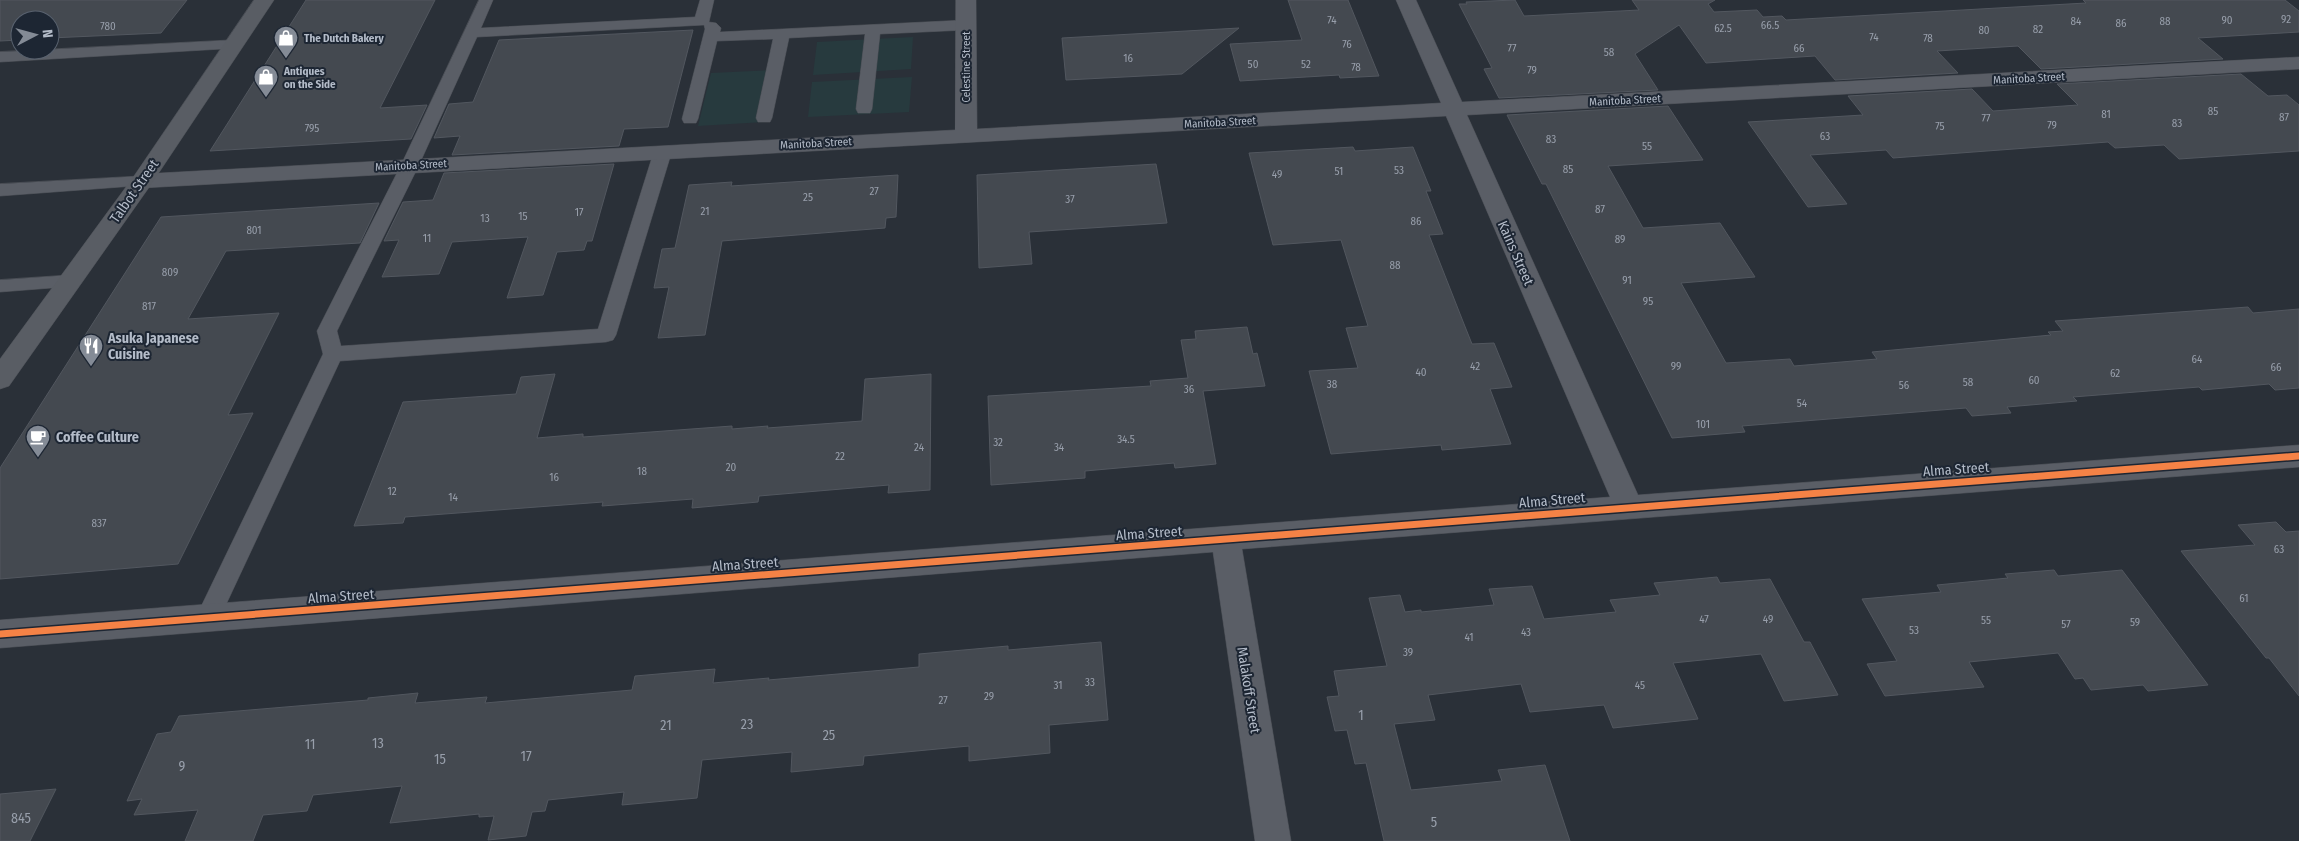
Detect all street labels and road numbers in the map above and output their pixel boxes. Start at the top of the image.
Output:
street label: Celestine Street [960,31,973,103]
street label: Manitoba Street [1993,70,2066,87]
street label: Manitoba Street [1589,92,1662,109]
street label: Manitoba Street [1184,114,1257,131]
street label: Manitoba Street [780,135,853,152]
street label: Talbot Street [106,156,163,226]
street label: Manitoba Street [375,157,448,174]
street label: Kains Street [1494,218,1537,288]
street label: Alma Street [1922,459,1990,480]
street label: Alma Street [1518,489,1586,512]
street label: Alma Street [1115,523,1183,544]
street label: Alma Street [711,554,779,575]
street label: Alma Street [307,586,375,607]
street label: Malakoff Street [1233,646,1264,735]

